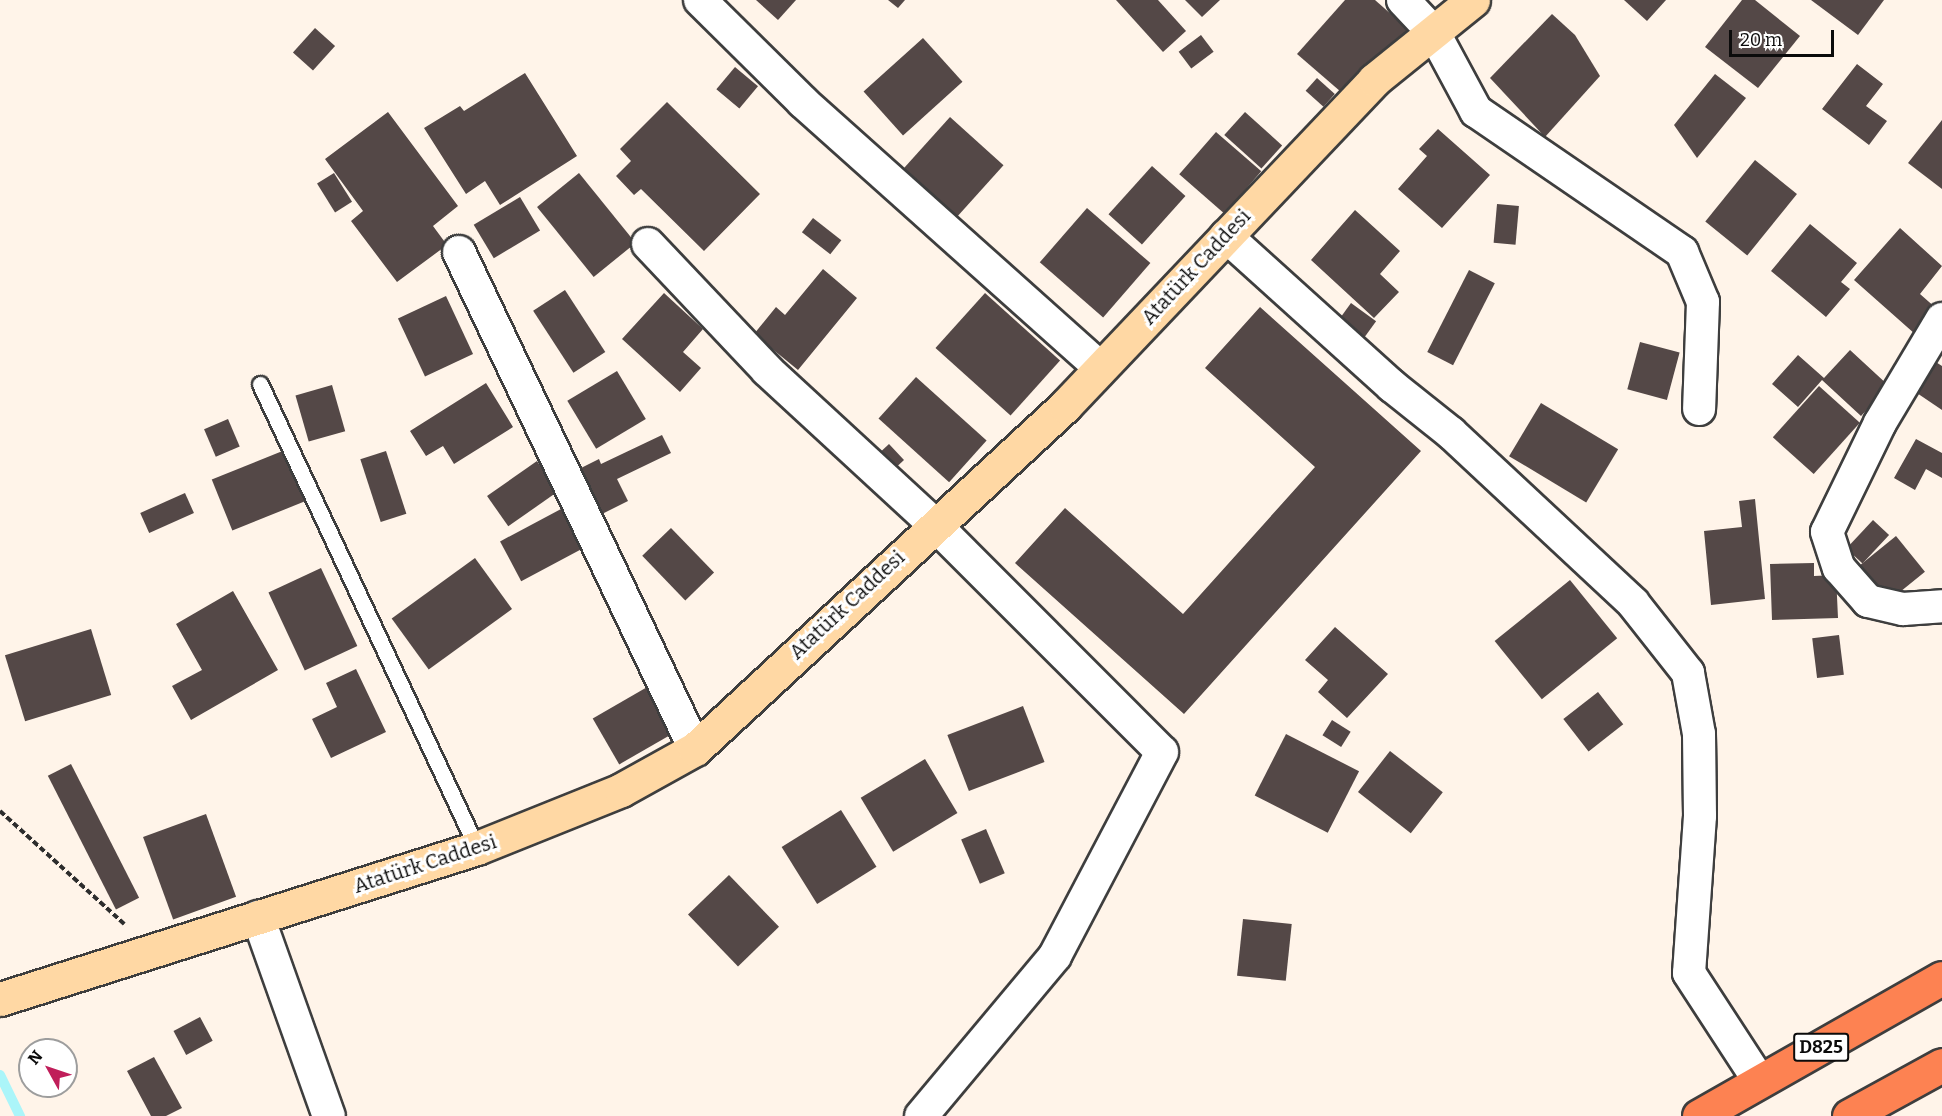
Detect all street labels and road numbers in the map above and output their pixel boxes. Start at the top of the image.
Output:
street label: Atatürk Caddesi [1137,204,1255,330]
street label: Atatürk Caddesi [784,546,910,664]
street label: Atatürk Caddesi [351,830,499,898]
road number: D825 [1792,1032,1850,1062]

